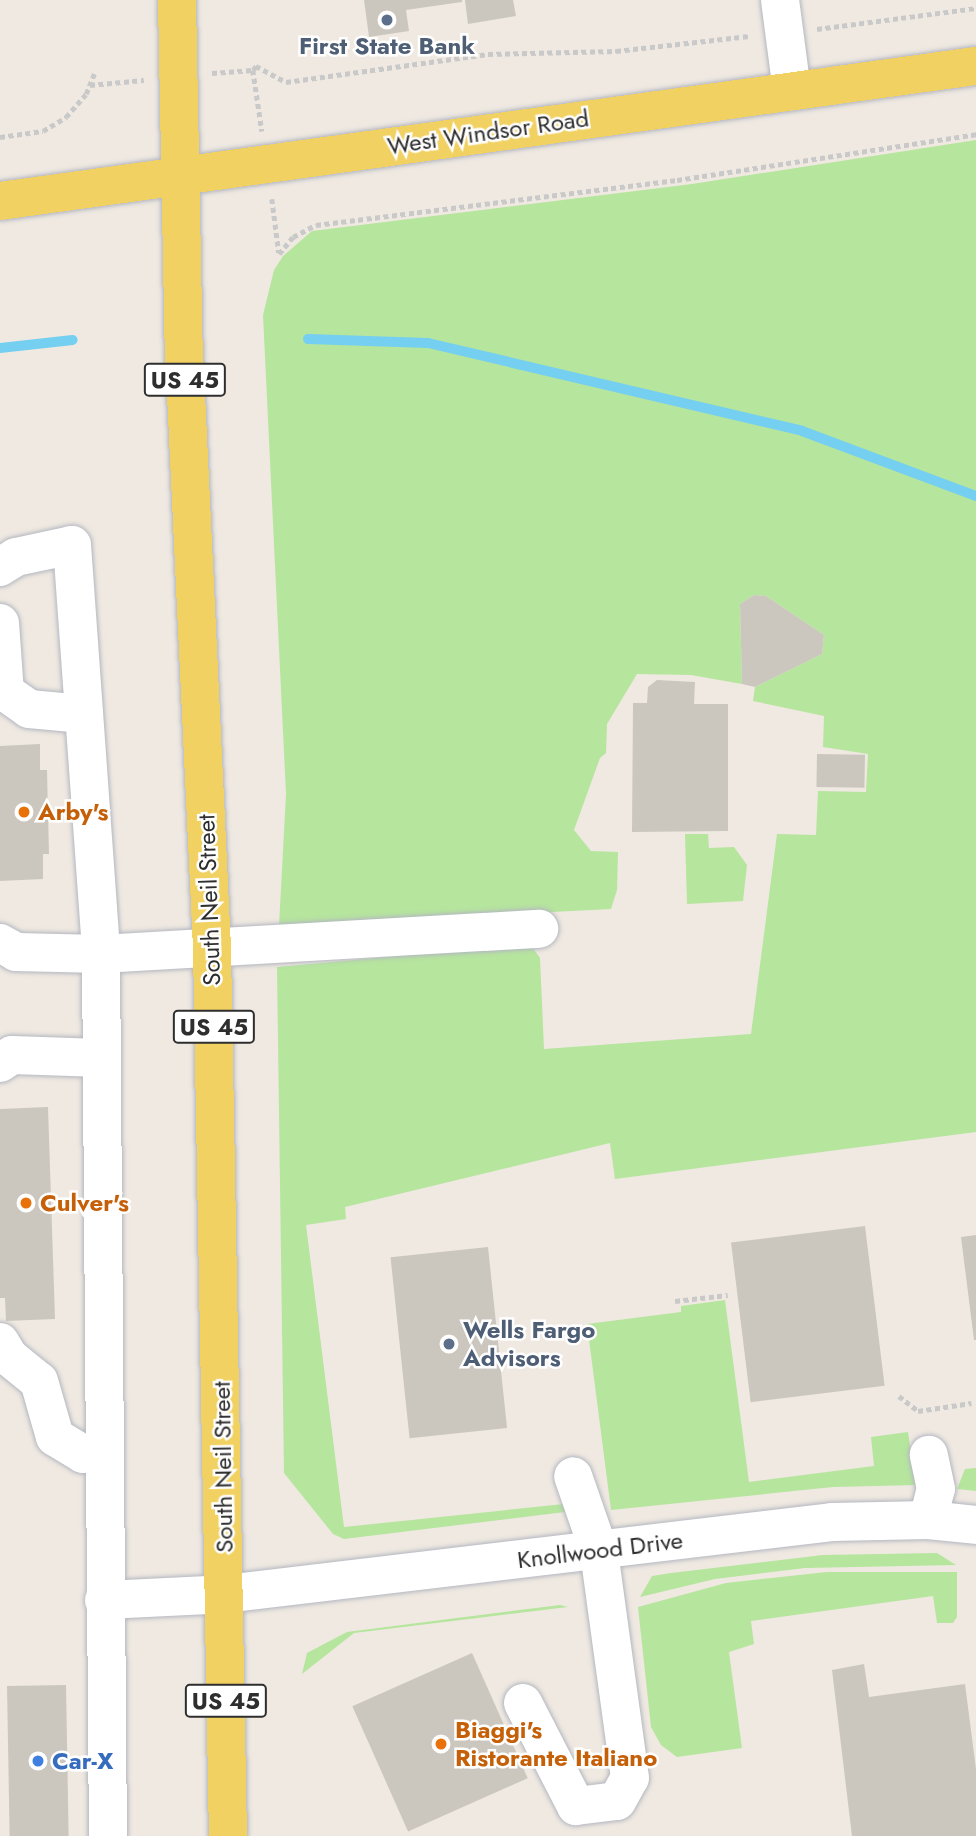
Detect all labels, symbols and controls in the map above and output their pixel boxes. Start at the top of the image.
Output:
marker: First State Bank [379,12,395,28]
place label: First State Bank [299,32,475,60]
street label: West Windsor Road [385,104,591,160]
road number: US 45 [143,360,227,400]
place label: Arby's [38,798,108,826]
marker: Arby's [16,804,32,820]
street label: South Neil Street [192,814,226,986]
road number: US 45 [172,1008,256,1046]
place label: Culver's [40,1189,129,1217]
marker: Culver's [18,1195,34,1211]
place label: Wells Fargo Advisors [463,1316,595,1372]
marker: Wells Fargo Advisors [441,1336,457,1352]
street label: South Neil Street [207,1381,239,1553]
street label: Knollwood Drive [516,1526,684,1574]
road number: US 45 [184,1682,268,1720]
place label: Biaggi's Ristorante Italiano [455,1716,657,1772]
marker: Biaggi's Ristorante Italiano [433,1736,449,1752]
place label: Car-X [52,1747,113,1775]
marker: Car-X [30,1753,46,1769]

